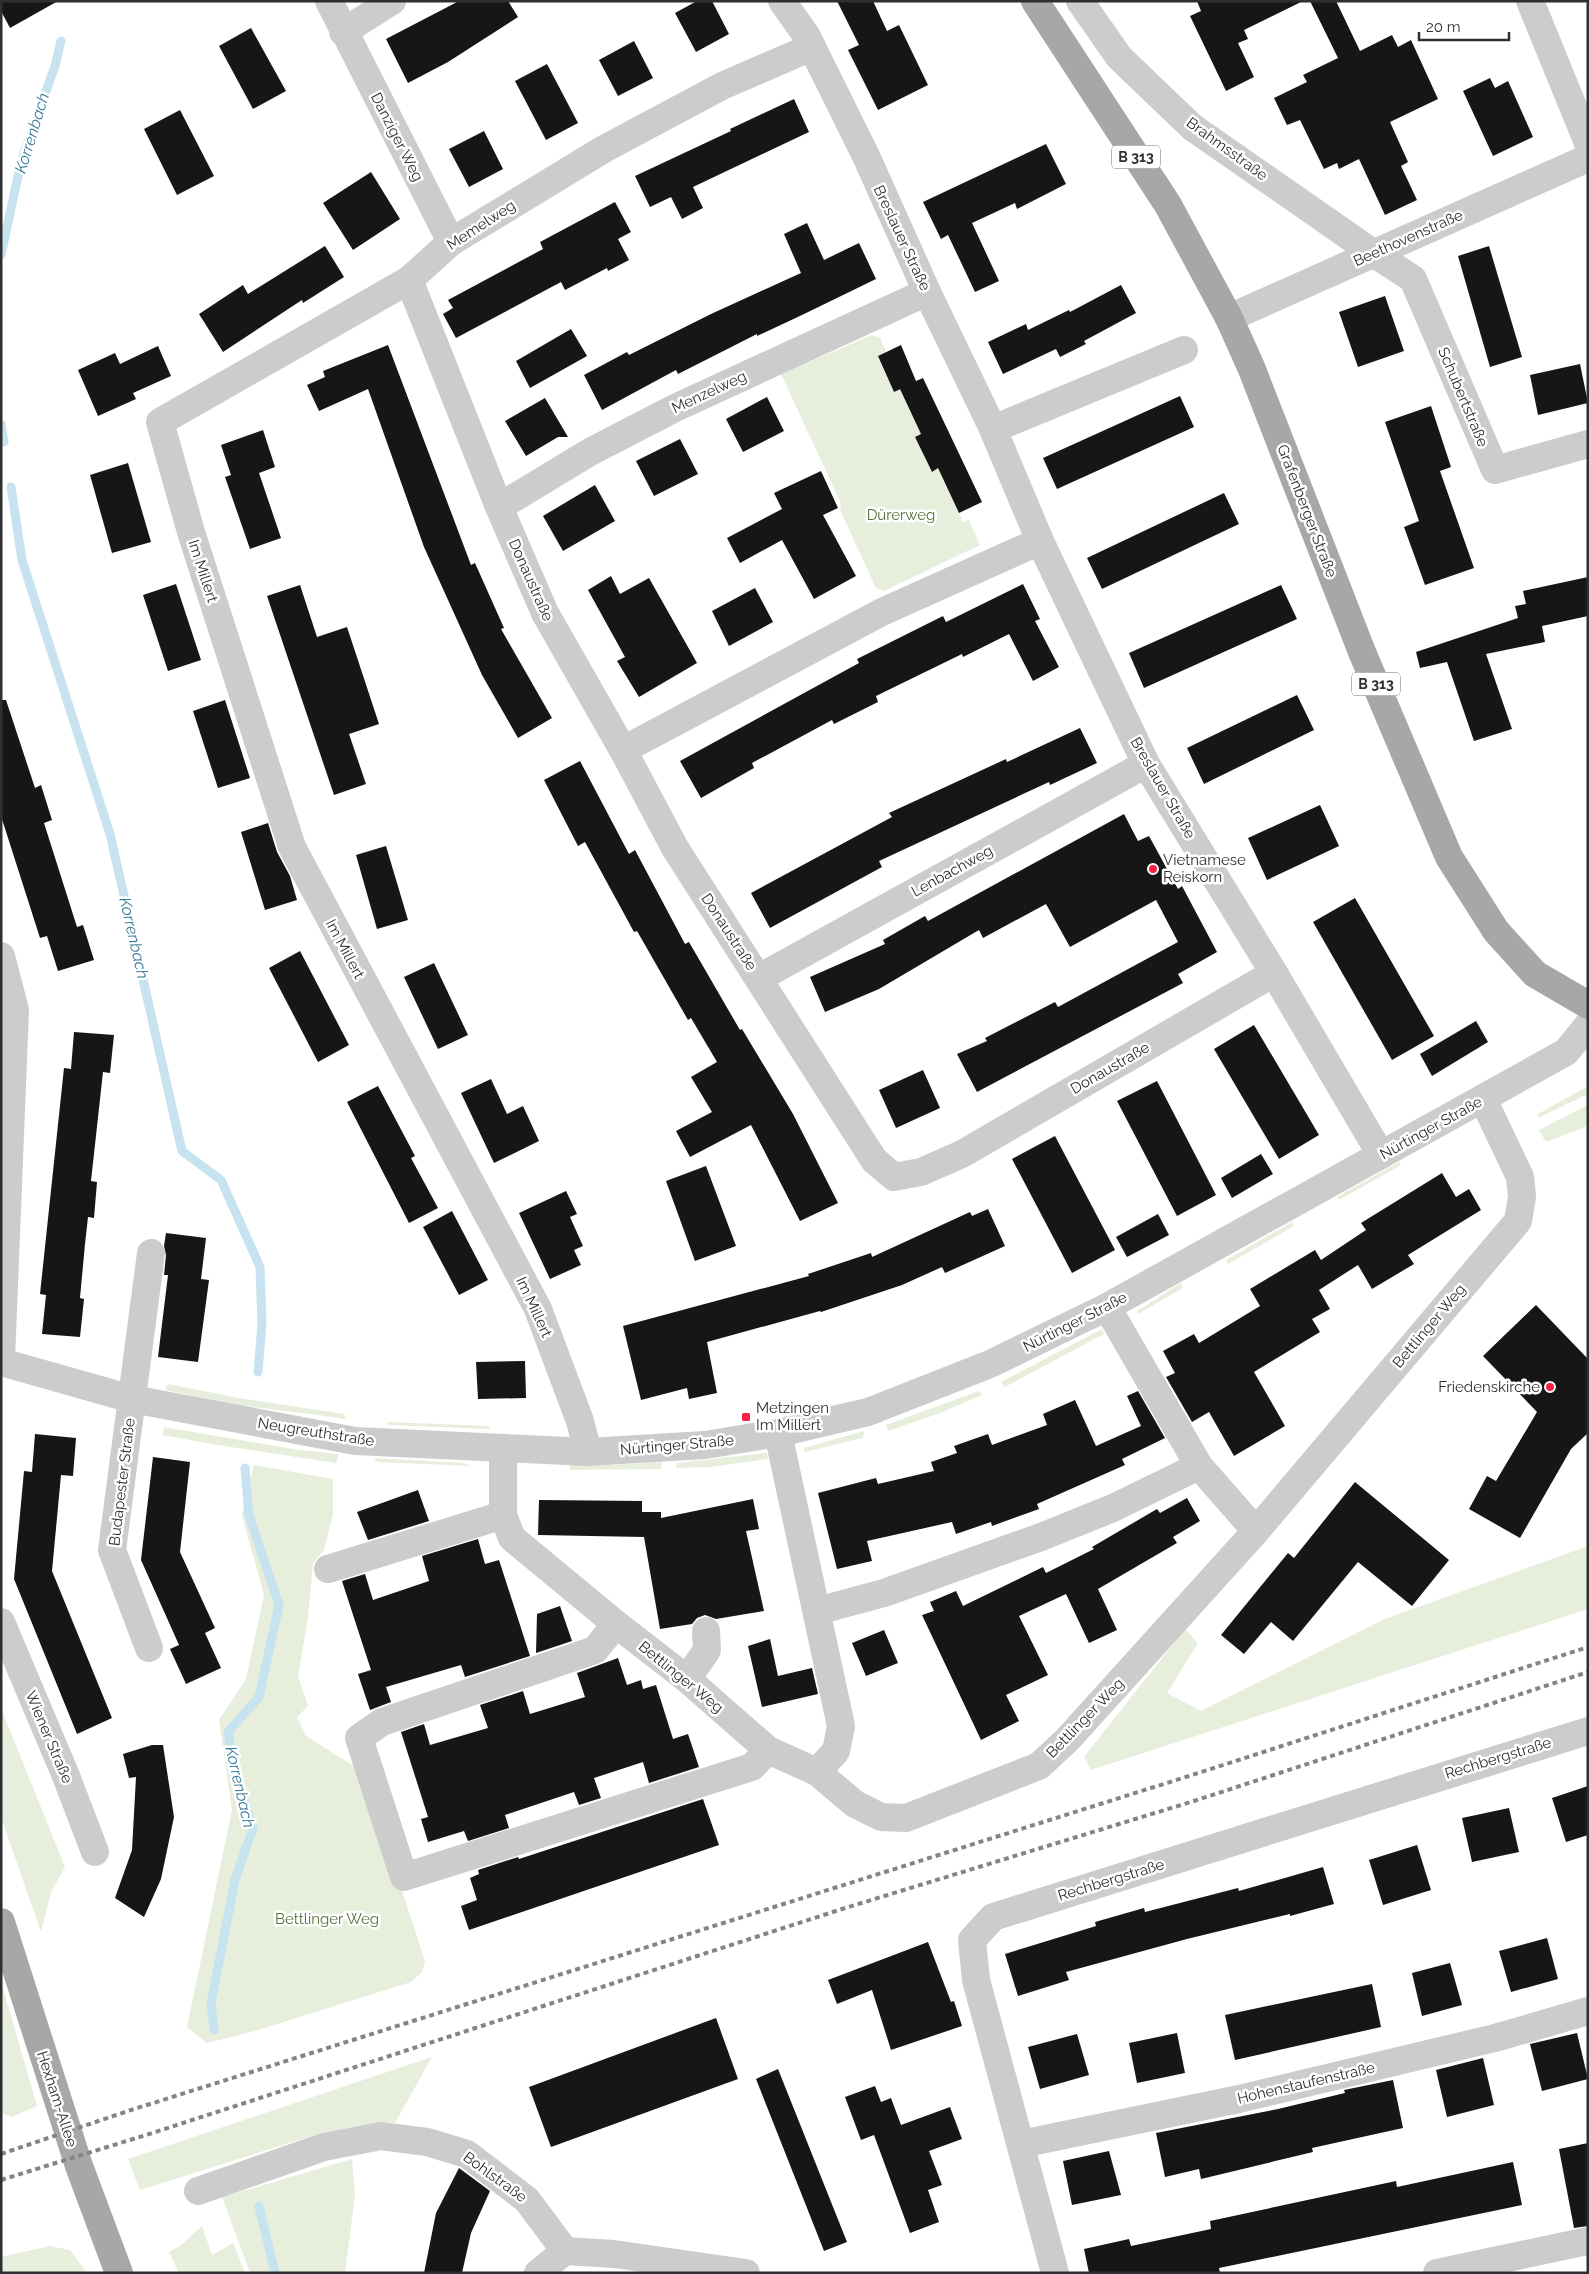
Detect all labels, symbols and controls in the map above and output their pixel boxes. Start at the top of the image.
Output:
scale bar [1419,10,1509,42]
text: 20 m [1426,18,1461,36]
water label: Korrenbach [11,90,53,176]
street label: Danziger Weg [367,90,427,184]
street label: Brahmsstraße [1183,114,1271,185]
road number: B 313 [1112,146,1160,168]
street label: Breslauer Straße [870,182,934,294]
street label: Memelweg [443,196,519,254]
street label: Beethovenstraße [1350,206,1466,270]
street label: Schubertstraße [1434,345,1492,450]
street label: Menzelweg [669,367,749,417]
street label: Grafenberger Straße [1273,442,1341,580]
park label: Dürerweg [867,506,935,524]
street label: Donaustraße [505,536,557,624]
street label: Im Millert [184,537,222,605]
road number: B 313 [1352,672,1400,696]
street label: Breslauer Straße [1127,734,1199,842]
street label: Lenbachweg [908,841,996,901]
place label: Vietnamese Reiskorn [1163,851,1246,886]
marker: Vietnamese Reiskorn [1147,863,1159,875]
street label: Donaustraße [697,890,761,974]
water label: Korrenbach [115,895,153,981]
street label: Im Millert [322,916,368,982]
street label: Donaustraße [1067,1038,1153,1098]
street label: Nürtinger Straße [1377,1092,1485,1164]
street label: Im Millert [512,1274,556,1340]
street label: Bettlinger Weg [1389,1280,1469,1372]
street label: Nürtinger Straße [1020,1288,1130,1356]
place label: Friedenskirche [1438,1378,1540,1396]
marker: Friedenskirche [1544,1381,1556,1393]
place label: Metzingen Im Millert [756,1399,829,1434]
marker: Metzingen Im Millert [740,1411,752,1423]
street label: Neugreuthstraße [256,1414,376,1450]
street label: Budapester Straße [105,1417,139,1547]
street label: Nürtinger Straße [619,1431,735,1459]
street label: Bettlinger Weg [635,1637,727,1717]
street label: Bettlinger Weg [1042,1674,1128,1762]
street label: Wiener Straße [21,1688,77,1786]
street label: Rechbergstraße [1443,1733,1554,1783]
water label: Korrenbach [221,1744,259,1830]
street label: Rechbergstraße [1056,1855,1167,1905]
park label: Bettlinger Weg [275,1910,379,1928]
street label: Hexham-Allee [33,2049,81,2149]
street label: Hohenstaufenstraße [1236,2058,1377,2108]
street label: Bohlstraße [460,2148,531,2206]

